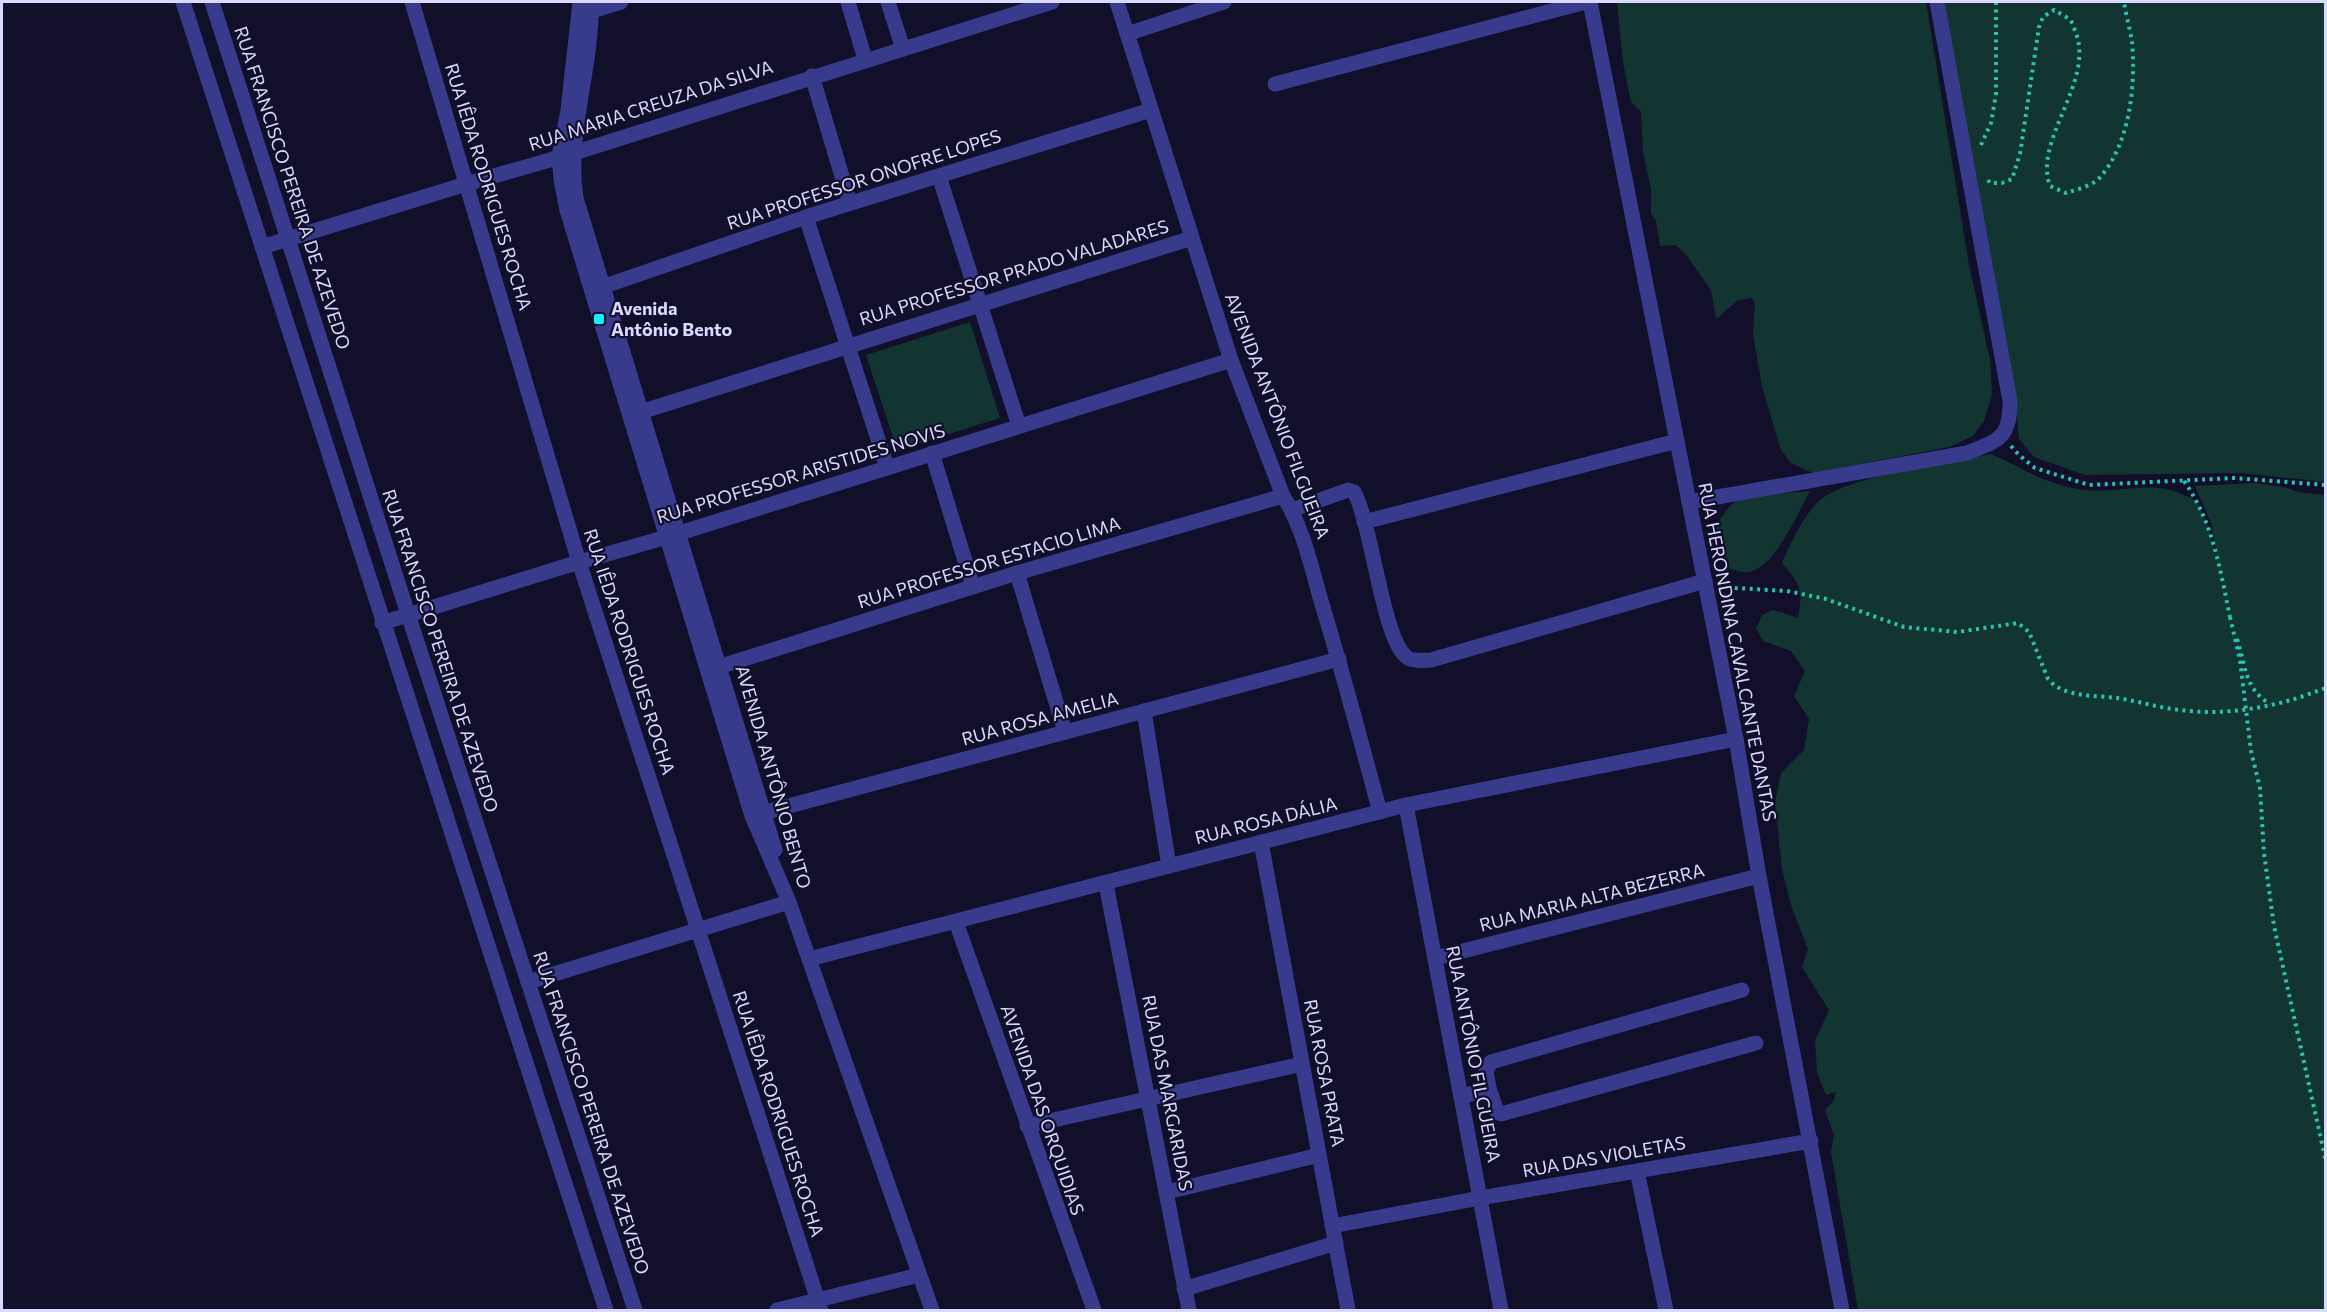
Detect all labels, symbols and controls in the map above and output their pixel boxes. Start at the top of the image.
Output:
street label: RUA FRANCISCO PEREIRA DE AZEVEDO [230,23,356,352]
street label: RUA MARIA CREUZA DA SILVA [526,55,776,155]
street label: RUA IÊDA RODRIGUES ROCHA [441,61,537,313]
street label: RUA PROFESSOR ONOFRE LOPES [724,124,1004,234]
street label: RUA PROFESSOR PRADO VALADARES [856,214,1171,330]
street label: AVENIDA ANTÔNIO FILGUEIRA [1221,290,1335,542]
place label: Avenida Antônio Bento [611,297,733,340]
marker: Avenida Antônio Bento [592,312,606,326]
street label: RUA PROFESSOR ARISTIDES NOVIS [654,419,948,527]
street label: RUA HERONDINA CAVALCANTE DANTAS [1694,481,1782,823]
street label: RUA FRANCISCO PEREIRA DE AZEVEDO [378,486,504,815]
street label: RUA PROFESSOR ESTACIO LIMA [855,512,1123,613]
street label: RUA IÊDA RODRIGUES ROCHA [580,526,680,777]
street label: AVENIDA ANTÔNIO BENTO [732,663,816,891]
street label: RUA ROSA AMELIA [959,687,1120,750]
street label: RUA ROSA DÁLIA [1192,792,1339,848]
street label: RUA MARIA ALTA BEZERRA [1477,858,1707,936]
street label: RUA ANTÔNIO FILGUEIRA [1442,944,1506,1164]
street label: RUA FRANCISCO PEREIRA DE AZEVEDO [529,948,655,1277]
street label: RUA IÊDA RODRIGUES ROCHA [729,988,829,1239]
street label: RUA DAS MARGARIDAS [1138,993,1198,1193]
street label: RUA ROSA PRATA [1300,997,1350,1148]
street label: AVENIDA DAS ORQUIDIAS [997,1002,1089,1218]
street label: RUA DAS VIOLETAS [1520,1131,1687,1181]

